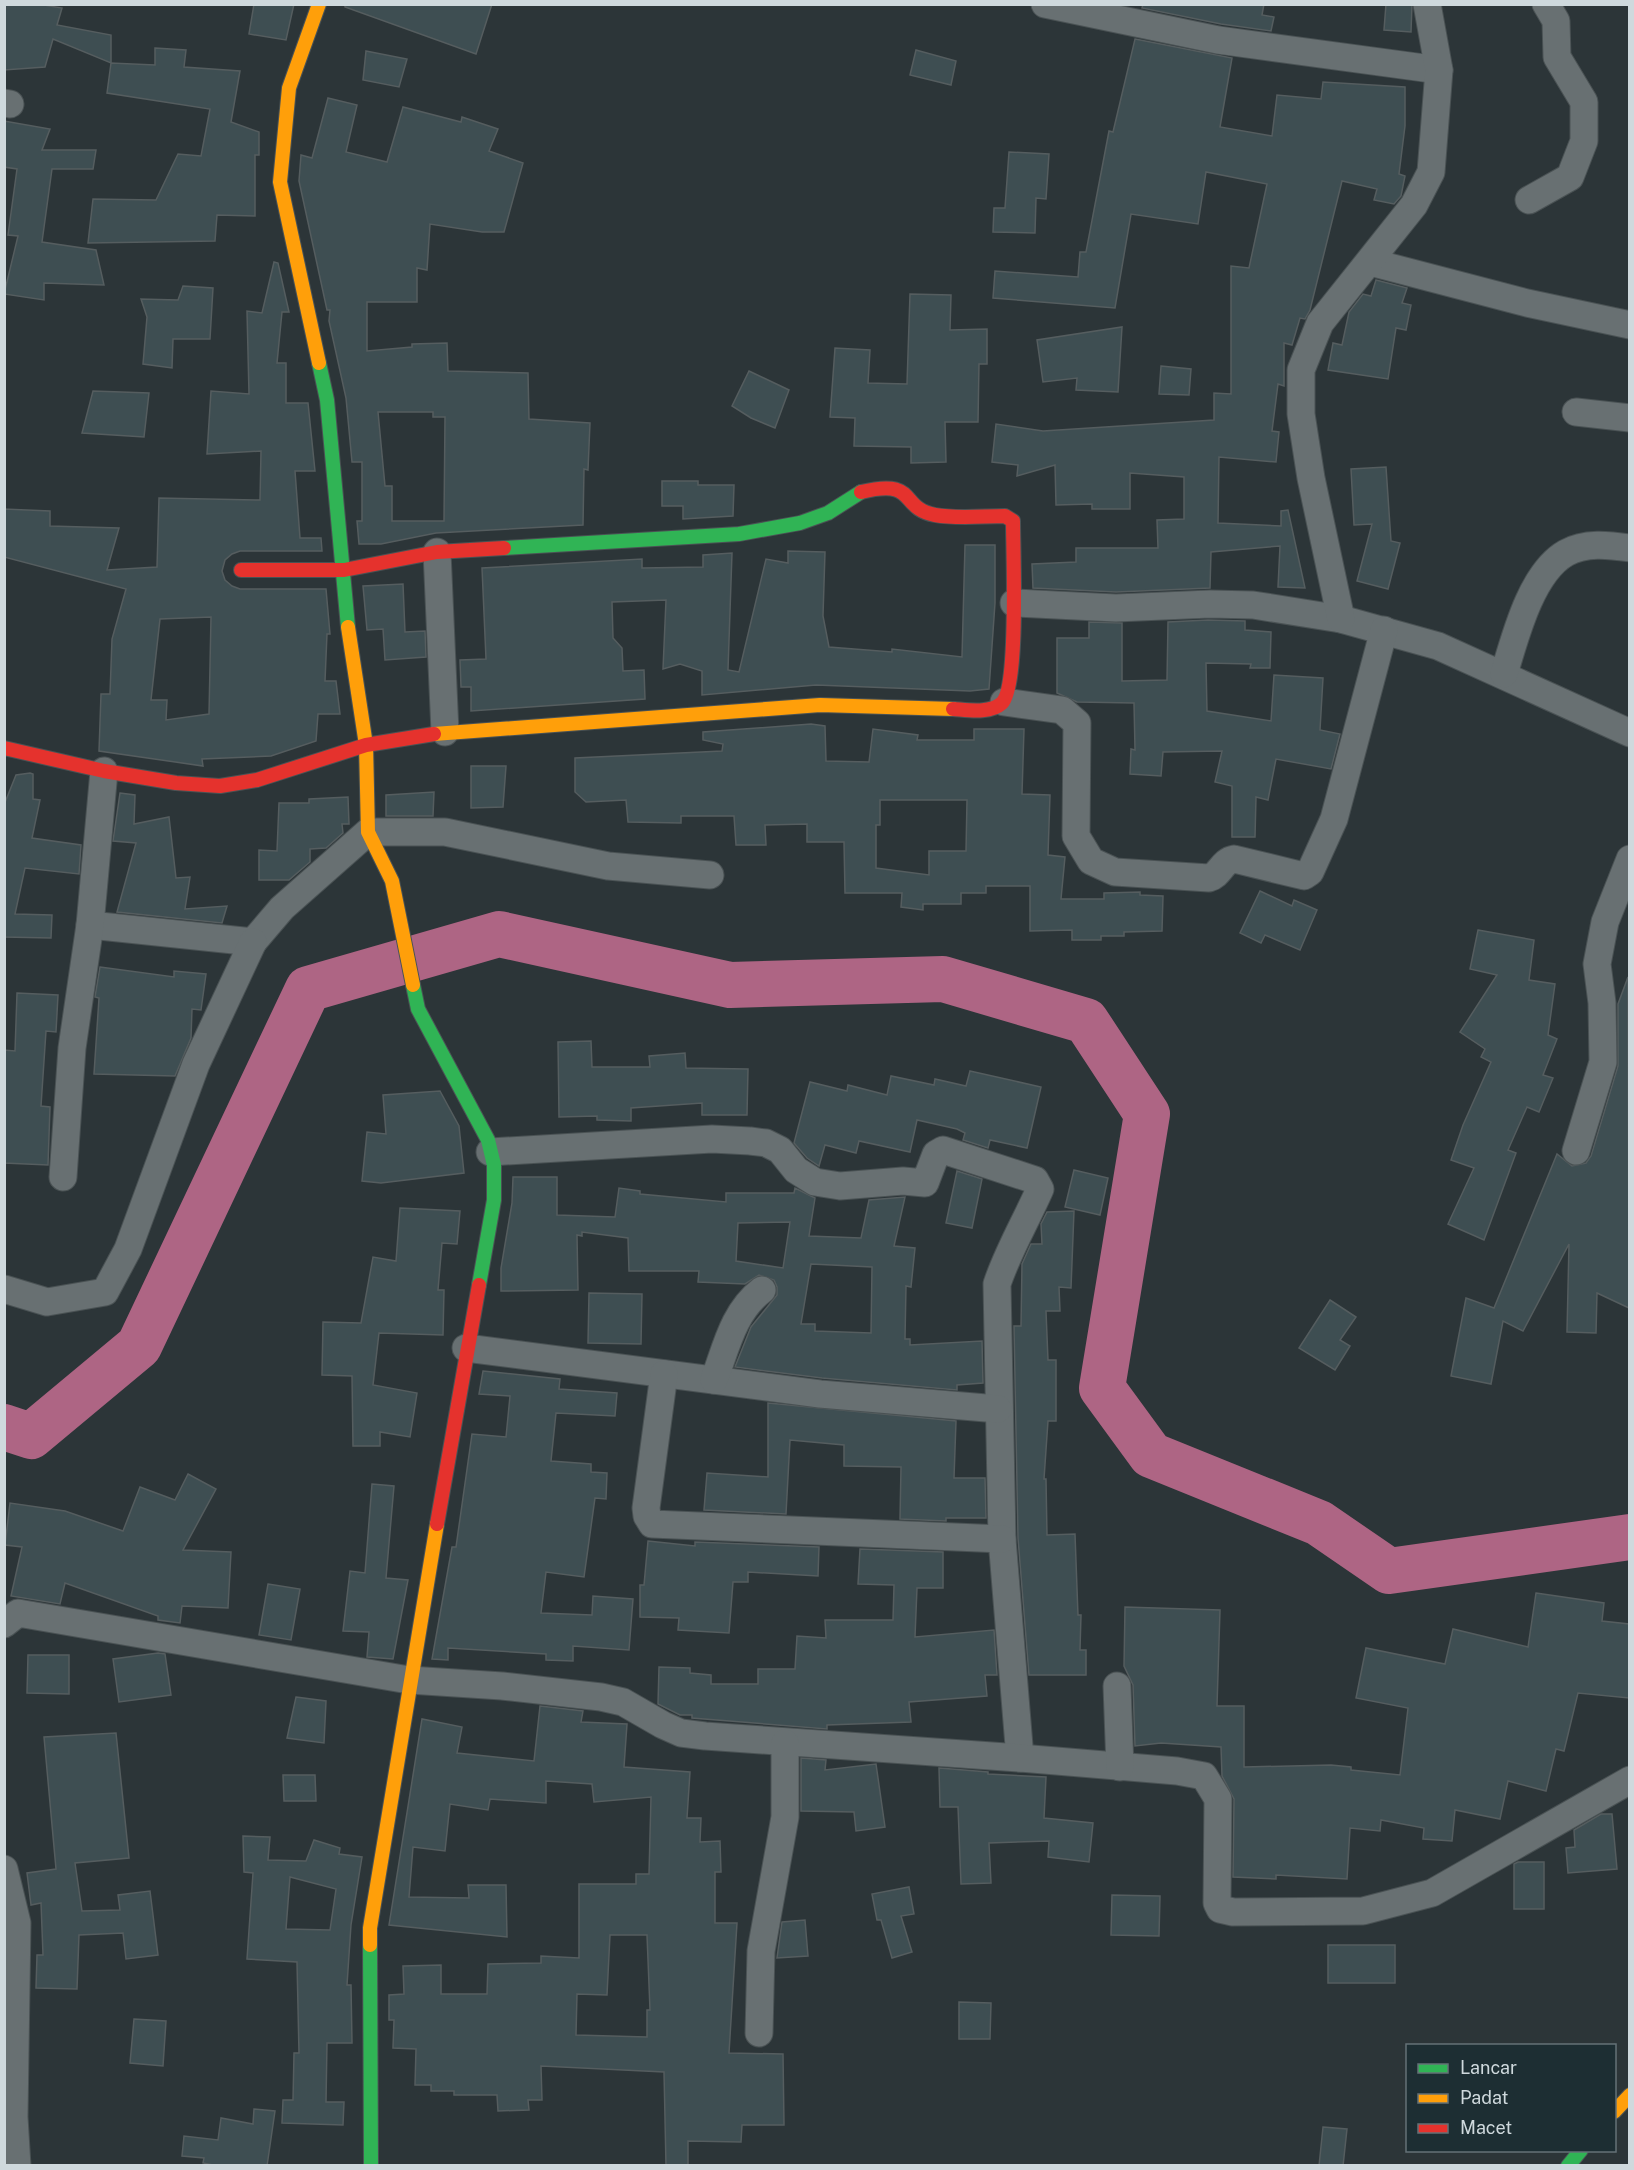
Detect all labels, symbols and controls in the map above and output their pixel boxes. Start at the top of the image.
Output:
legend [1406,2044,1616,2152]
text: Lancar [1460,2057,1517,2078]
text: Padat [1460,2087,1509,2108]
text: Macet [1460,2117,1512,2138]

